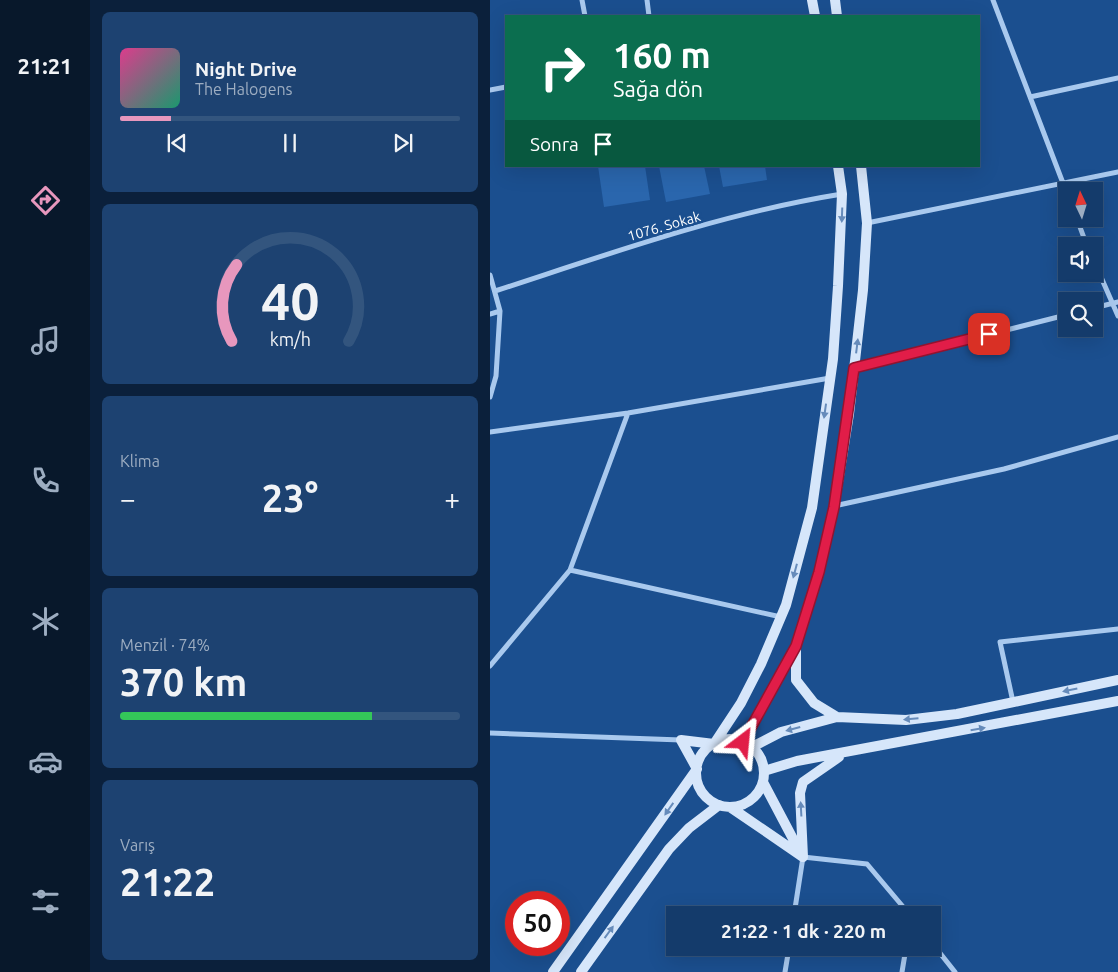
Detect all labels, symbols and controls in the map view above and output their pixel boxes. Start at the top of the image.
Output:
icon: right [530,35,595,100]
text: 160 m [613,35,711,75]
text: 21:21 [17,53,73,78]
text: Night Drive [195,58,297,80]
text: Sağa dön [613,76,703,101]
text: The Halogens [195,80,293,98]
icon: previous [163,129,191,157]
icon: pause [276,129,304,157]
icon: next [389,129,417,157]
icon: arrive [589,130,617,158]
text: Sonra [530,133,579,155]
north arrow [1058,182,1102,228]
map controls [1058,182,1103,337]
icon: directions [28,183,63,218]
one-way arrow [837,207,845,223]
street label: 1076. Sokak [626,208,702,244]
button: sound [1058,237,1103,282]
text: 40 [261,272,319,330]
button: search [1058,292,1103,337]
pin [968,313,1010,355]
icon: arrive [975,320,1003,348]
icon: music [28,323,63,358]
text: km/h [269,329,311,349]
one-way arrow [853,338,861,354]
one-way arrow [821,404,829,420]
text: Klima [120,452,160,470]
icon: phone [28,463,63,498]
text: 23° [262,477,318,519]
text: − [120,483,136,514]
text: + [444,483,460,514]
one-way arrow [791,563,799,578]
icon: climate [28,604,63,639]
text: Menzil · 74% [120,636,210,654]
text: 370 km [120,661,247,703]
one-way arrow [1062,687,1078,695]
position arrow [716,715,768,767]
one-way arrow [902,716,918,724]
one-way arrow [971,724,987,732]
one-way arrow [786,725,801,733]
icon: car [28,744,63,779]
one-way arrow [796,800,804,816]
one-way arrow [664,802,674,816]
text: Varış [120,836,155,854]
text: 21:22 [120,861,215,903]
icon: filters [28,884,63,919]
speed limit sign: 50 [505,891,570,956]
text: 21:22 · 1 dk · 220 m [721,920,886,942]
one-way arrow [604,925,614,939]

